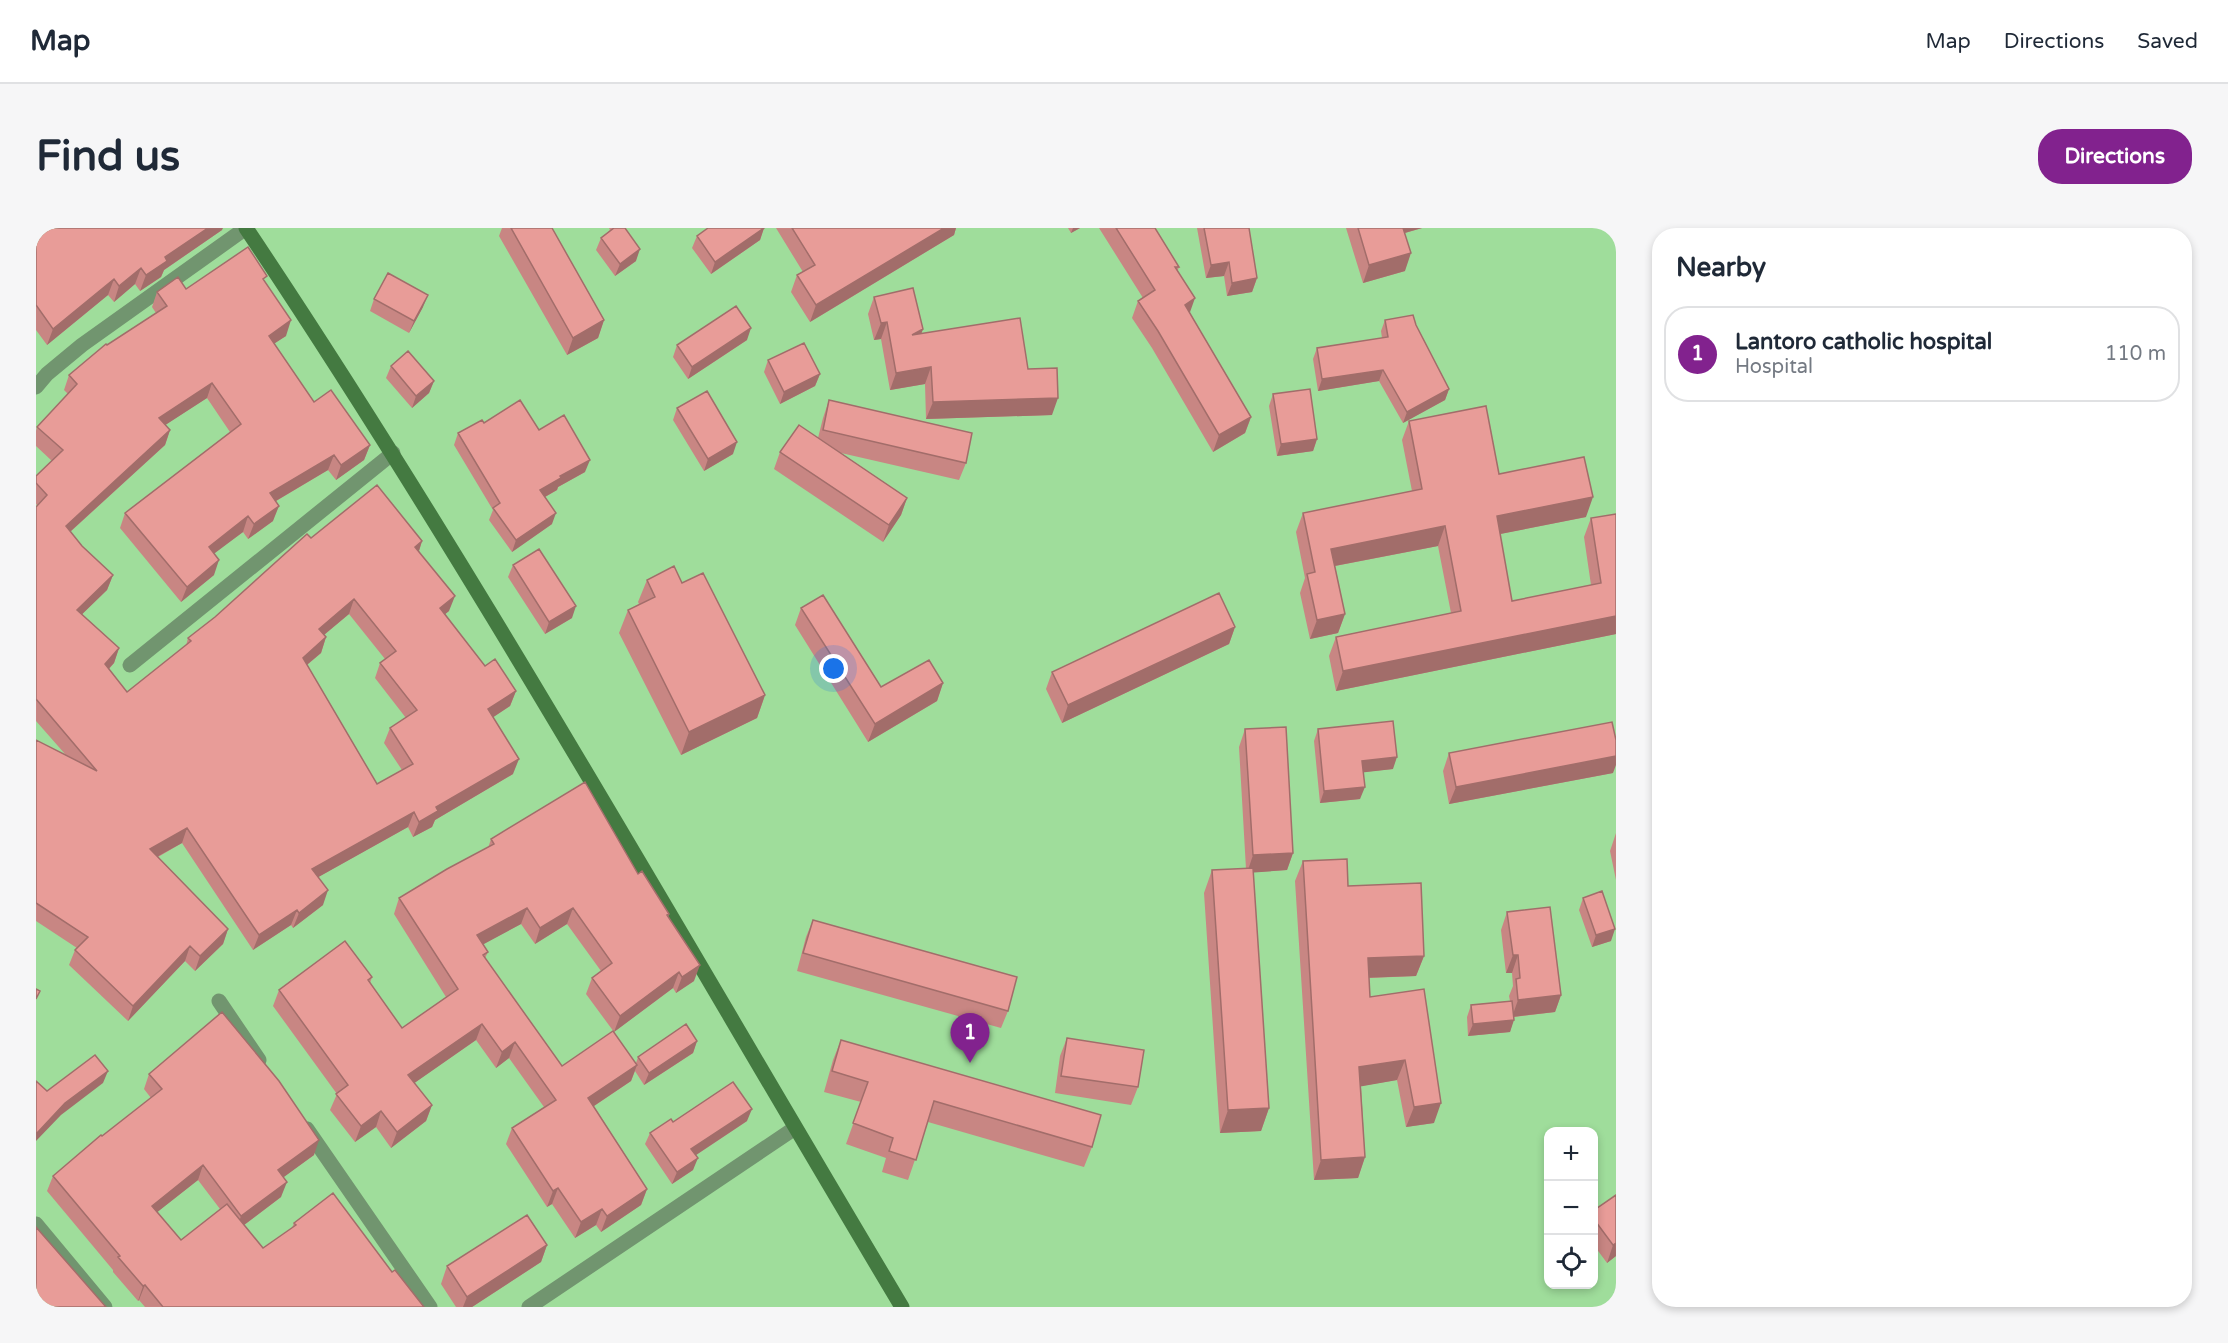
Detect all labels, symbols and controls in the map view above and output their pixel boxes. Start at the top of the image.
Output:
text: Map [30,24,90,58]
text: Map [1925,29,1971,54]
text: Directions [2004,29,2104,54]
text: Saved [2137,29,2198,54]
button: Directions [2038,129,2192,184]
text: Find us [36,131,180,182]
text: Nearby [1676,252,1766,283]
text: Lantoro catholic hospital [1735,329,1992,355]
text: 1 [1691,342,1704,366]
text: 110 m [2105,342,2166,366]
text: Hospital [1735,355,1813,379]
your location [819,654,848,683]
pin: 1 [950,1014,990,1063]
map controls [1544,1127,1598,1289]
button: + [1544,1127,1598,1181]
button: − [1544,1181,1598,1235]
button: locate [1544,1235,1598,1289]

